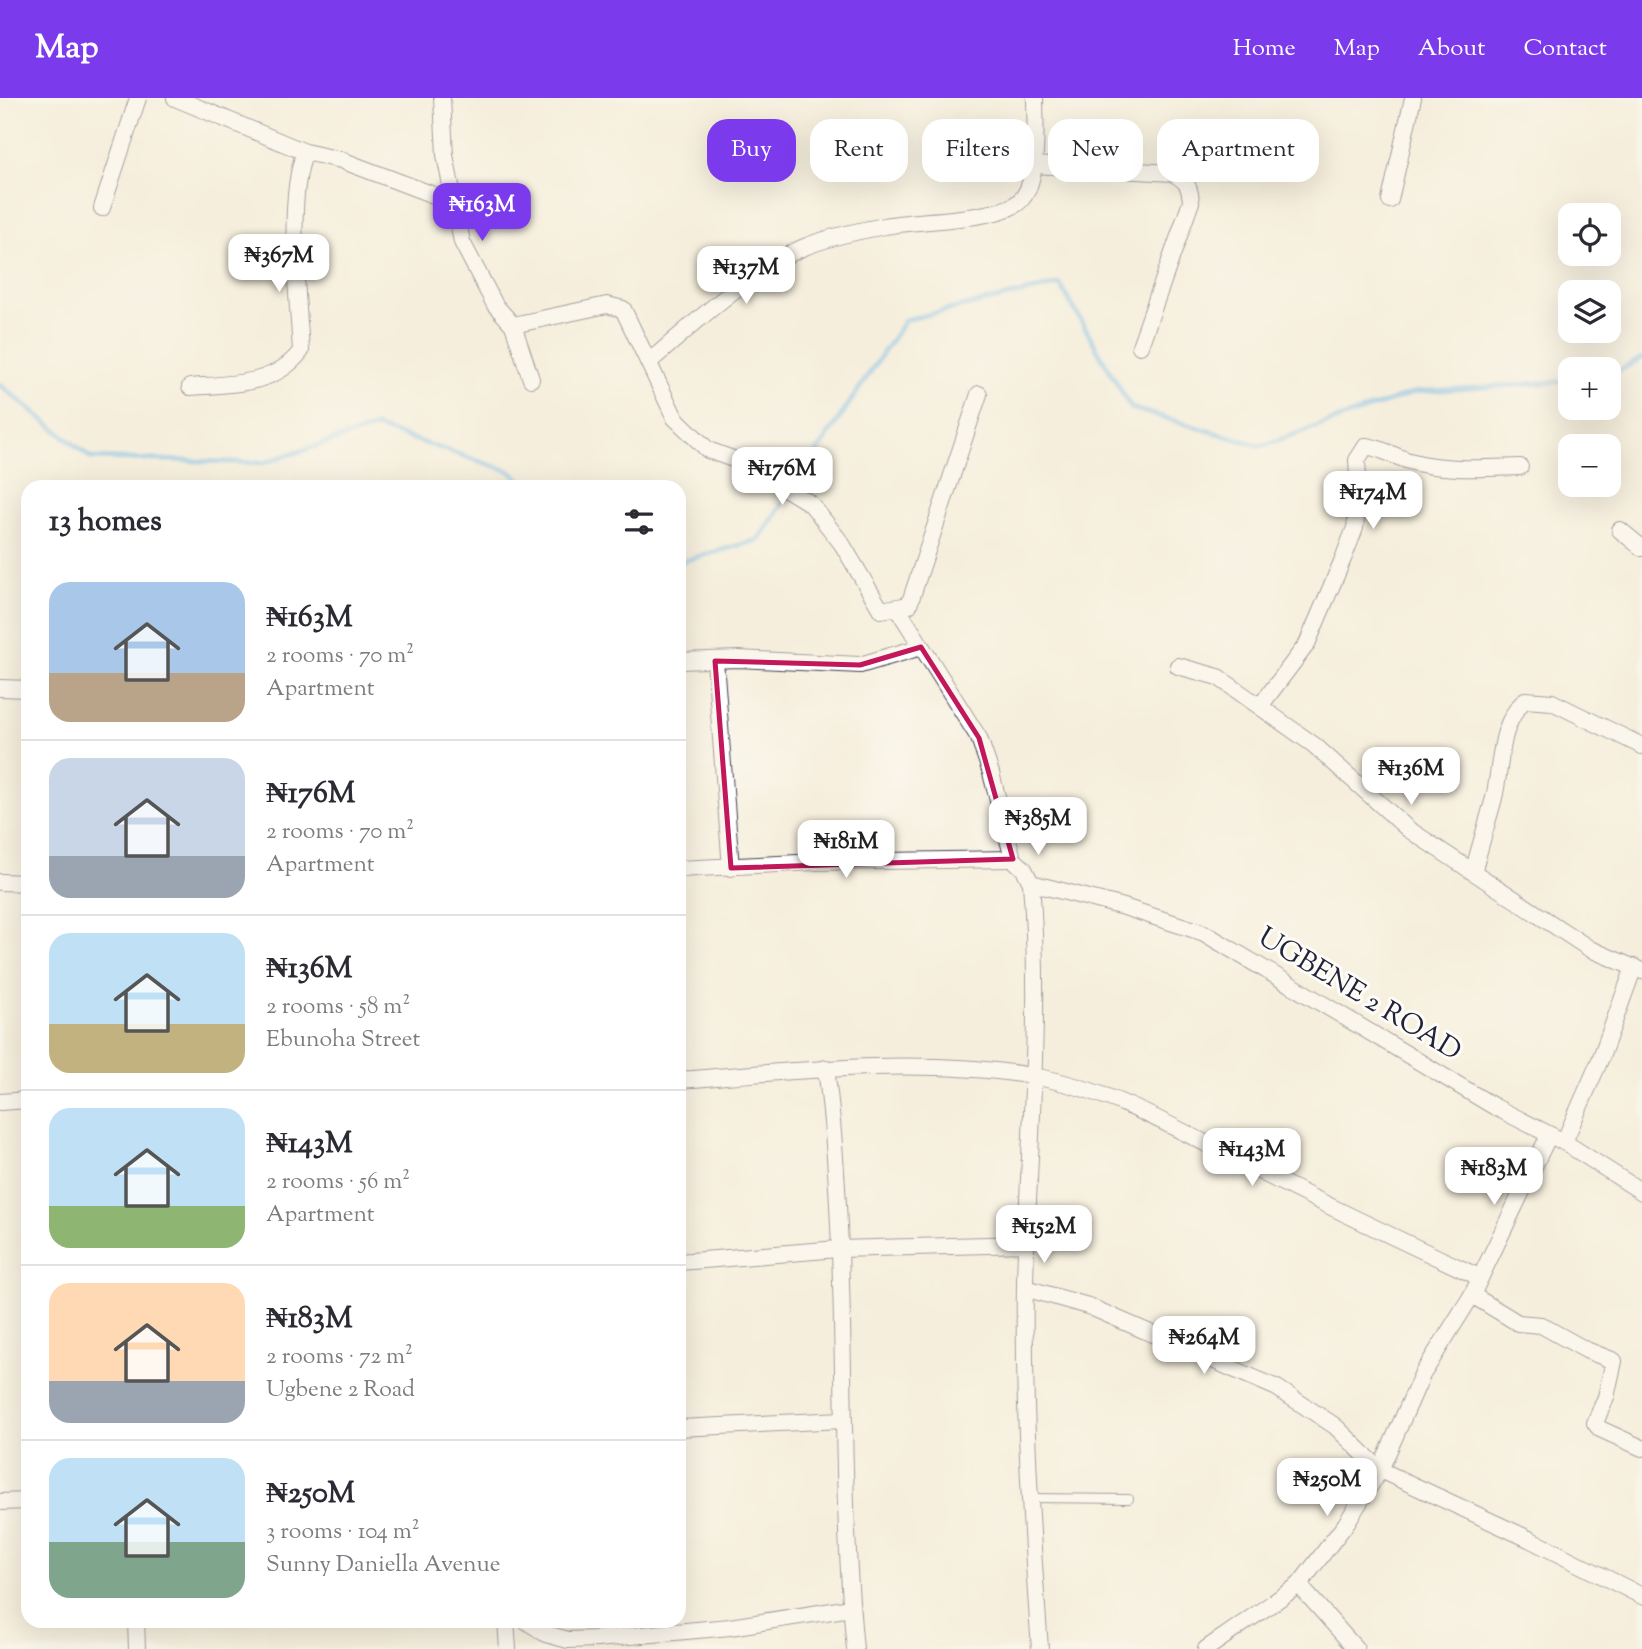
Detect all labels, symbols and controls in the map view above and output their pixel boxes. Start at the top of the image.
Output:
text: Map [35,25,99,73]
text: Home [1233,32,1296,66]
text: Map [1334,32,1380,66]
text: About [1418,32,1485,66]
text: Contact [1523,32,1607,66]
chip: Buy [707,119,796,182]
chip: Rent [810,119,908,182]
chip: Filters [922,119,1034,182]
chip: New [1048,119,1143,182]
chip: Apartment [1157,119,1319,182]
pin: ₦163M [433,184,531,243]
text: ₦163M [449,189,515,222]
map controls [1558,203,1621,497]
button: locate [1558,203,1621,266]
pin: ₦367M [230,234,328,294]
text: ₦367M [244,240,314,273]
pin: ₦137M [697,246,795,306]
text: ₦137M [713,252,779,285]
button: layers [1558,280,1621,343]
button: + [1558,357,1621,420]
button: − [1558,434,1621,497]
pin: ₦176M [733,448,831,507]
text: ₦176M [748,453,816,486]
pin: ₦174M [1324,472,1422,531]
text: ₦174M [1339,477,1407,510]
text: 13 homes [49,501,162,544]
icon: filters [620,503,658,541]
text: ₦163M [266,597,352,640]
icon: home [105,610,189,694]
text: 2 rooms · 70 m² [266,640,414,673]
text: Apartment [266,673,375,706]
pin: ₦136M [1362,748,1460,807]
text: ₦136M [1378,753,1444,786]
text: ₦176M [266,773,355,816]
icon: home [105,786,189,870]
pin: ₦385M [989,798,1087,857]
text: ₦385M [1005,803,1071,836]
text: 2 rooms · 70 m² [266,816,414,849]
pin: ₦181M [797,820,895,880]
text: ₦181M [814,826,878,859]
text: Apartment [266,849,375,882]
street label: UGBENE 2 ROAD [1250,918,1468,1072]
text: ₦136M [266,948,352,991]
icon: home [105,961,189,1045]
text: 2 rooms · 58 m² [266,991,410,1024]
text: Ebunoha Street [266,1024,420,1057]
text: ₦143M [266,1123,353,1166]
pin: ₦143M [1203,1128,1301,1188]
text: ₦143M [1219,1134,1285,1167]
icon: home [105,1136,189,1220]
pin: ₦183M [1445,1148,1543,1207]
text: ₦183M [1461,1153,1527,1186]
text: 2 rooms · 56 m² [266,1166,410,1199]
text: Apartment [266,1199,375,1232]
pin: ₦152M [995,1206,1093,1265]
text: ₦152M [1012,1211,1076,1244]
text: ₦183M [266,1298,353,1341]
icon: home [105,1311,189,1395]
pin: ₦264M [1155,1316,1253,1376]
text: ₦264M [1168,1322,1240,1355]
text: 2 rooms · 72 m² [266,1341,413,1374]
text: Ugbene 2 Road [266,1374,415,1407]
pin: ₦250M [1278,1458,1376,1518]
text: ₦250M [1293,1464,1361,1497]
text: ₦250M [266,1473,355,1516]
icon: home [105,1486,189,1570]
text: 3 rooms · 104 m² [266,1516,420,1549]
text: Sunny Daniella Avenue [266,1549,500,1582]

